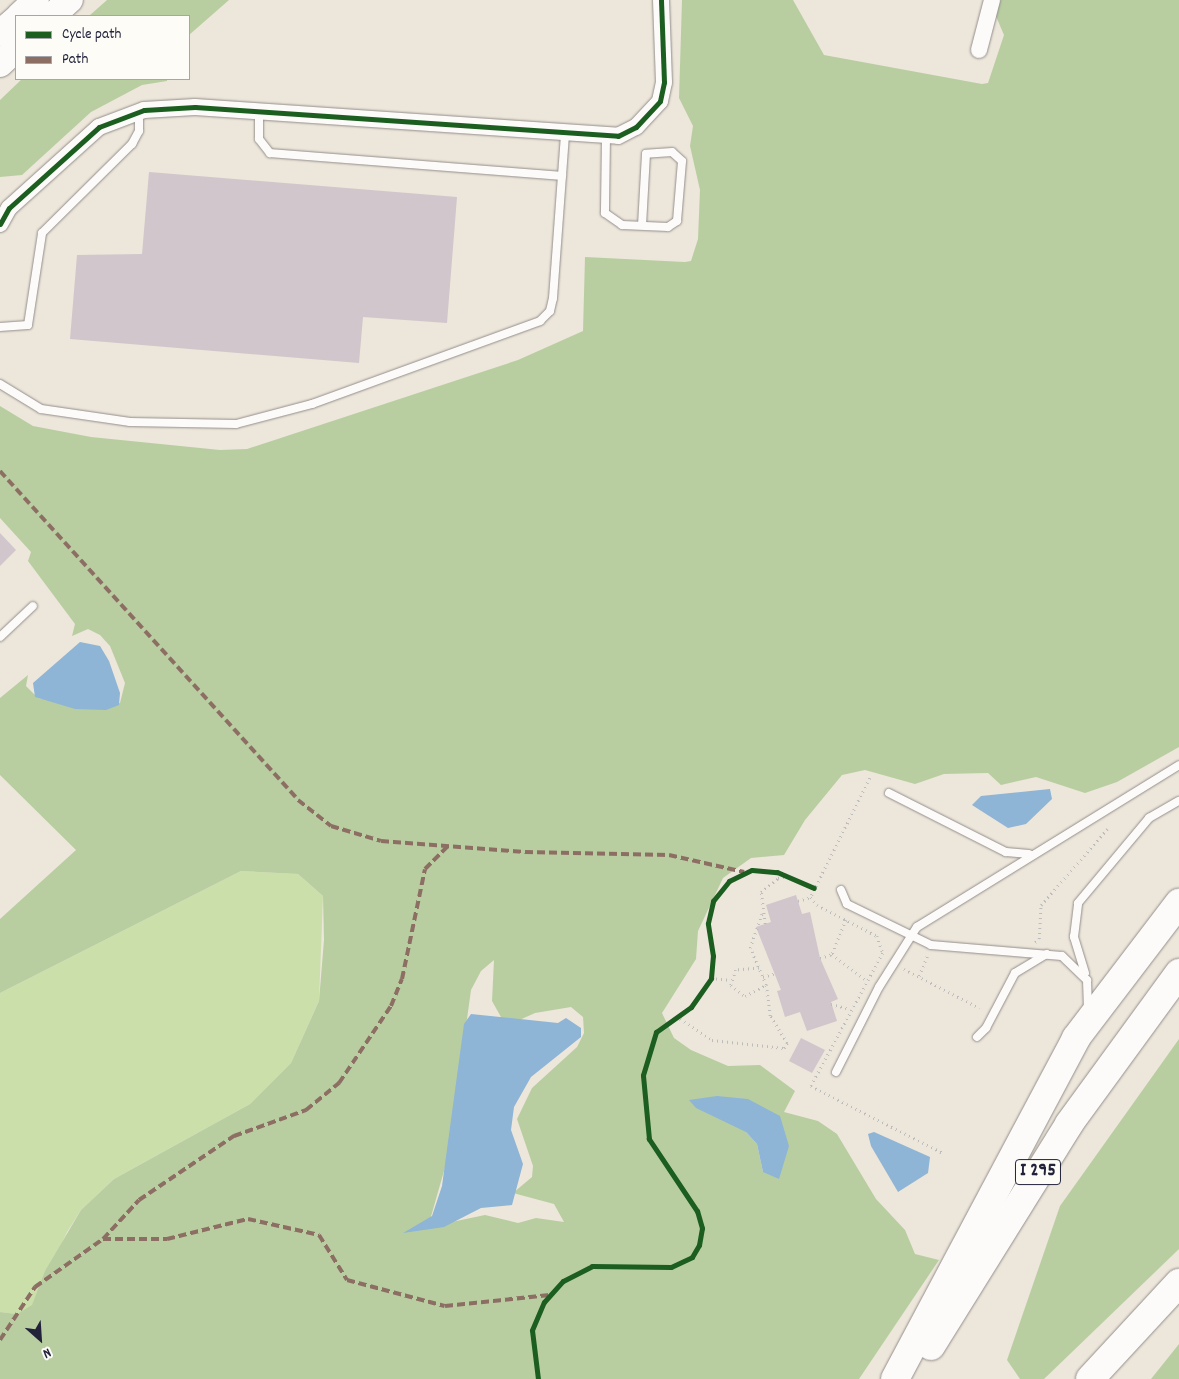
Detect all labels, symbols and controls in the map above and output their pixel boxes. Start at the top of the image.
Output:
legend [15,15,190,80]
text: Cycle path [62,24,121,46]
text: Path [62,49,88,71]
road number: I 295 [1014,1156,1062,1188]
north arrow [15,1314,65,1364]
text: N [39,1342,54,1363]

